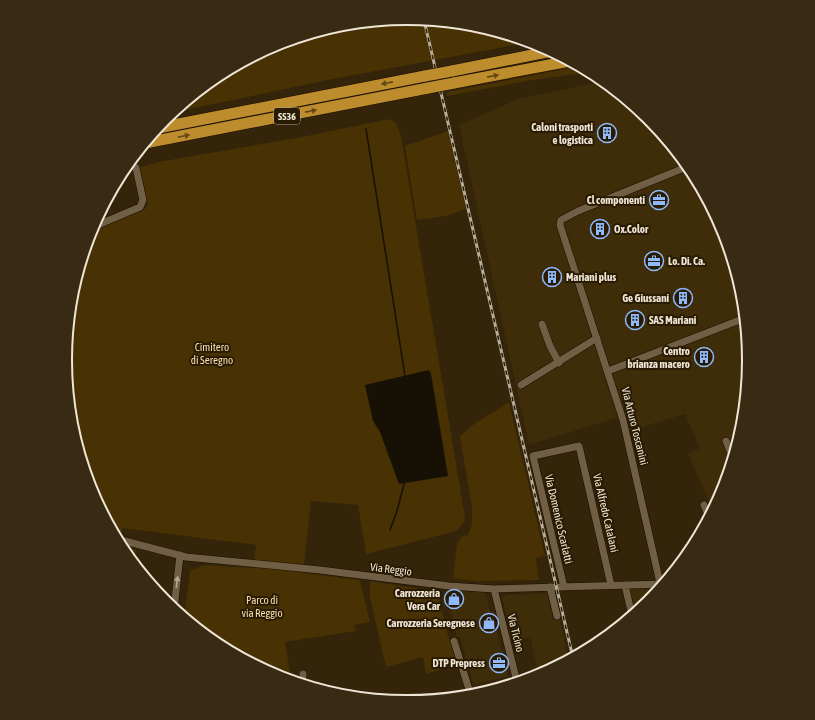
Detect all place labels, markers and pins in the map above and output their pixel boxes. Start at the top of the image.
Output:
place label: Caloni trasporti e logistica [531,121,593,146]
building icon: Caloni trasporti e logistica [596,122,618,144]
office icon: Cl componenti [648,189,670,211]
place label: Cl componenti [587,194,645,206]
building icon: Ox.Color [589,218,611,240]
place label: Ox.Color [614,223,649,235]
office icon: Lo. Di. Ca. [643,250,665,272]
place label: Lo. Di. Ca. [668,255,705,267]
building icon: Mariani plus [541,266,563,288]
place label: Mariani plus [566,271,616,283]
building icon: Ge Giussani [672,287,694,309]
place label: Ge Giussani [622,292,669,304]
building icon: SAS Mariani [624,309,646,331]
place label: SAS Mariani [649,314,697,326]
place label: Centro brianza macero [627,345,690,370]
building icon: Centro brianza macero [693,346,715,368]
place label: Carrozzeria Vera Car [395,587,441,612]
shop icon: Carrozzeria Vera Car [443,588,465,610]
shop icon: Carrozzeria Seregnese [478,612,500,634]
place label: Carrozzeria Seregnese [386,617,475,629]
office icon: DTP Prepress [488,652,510,674]
place label: DTP Prepress [432,657,485,669]

